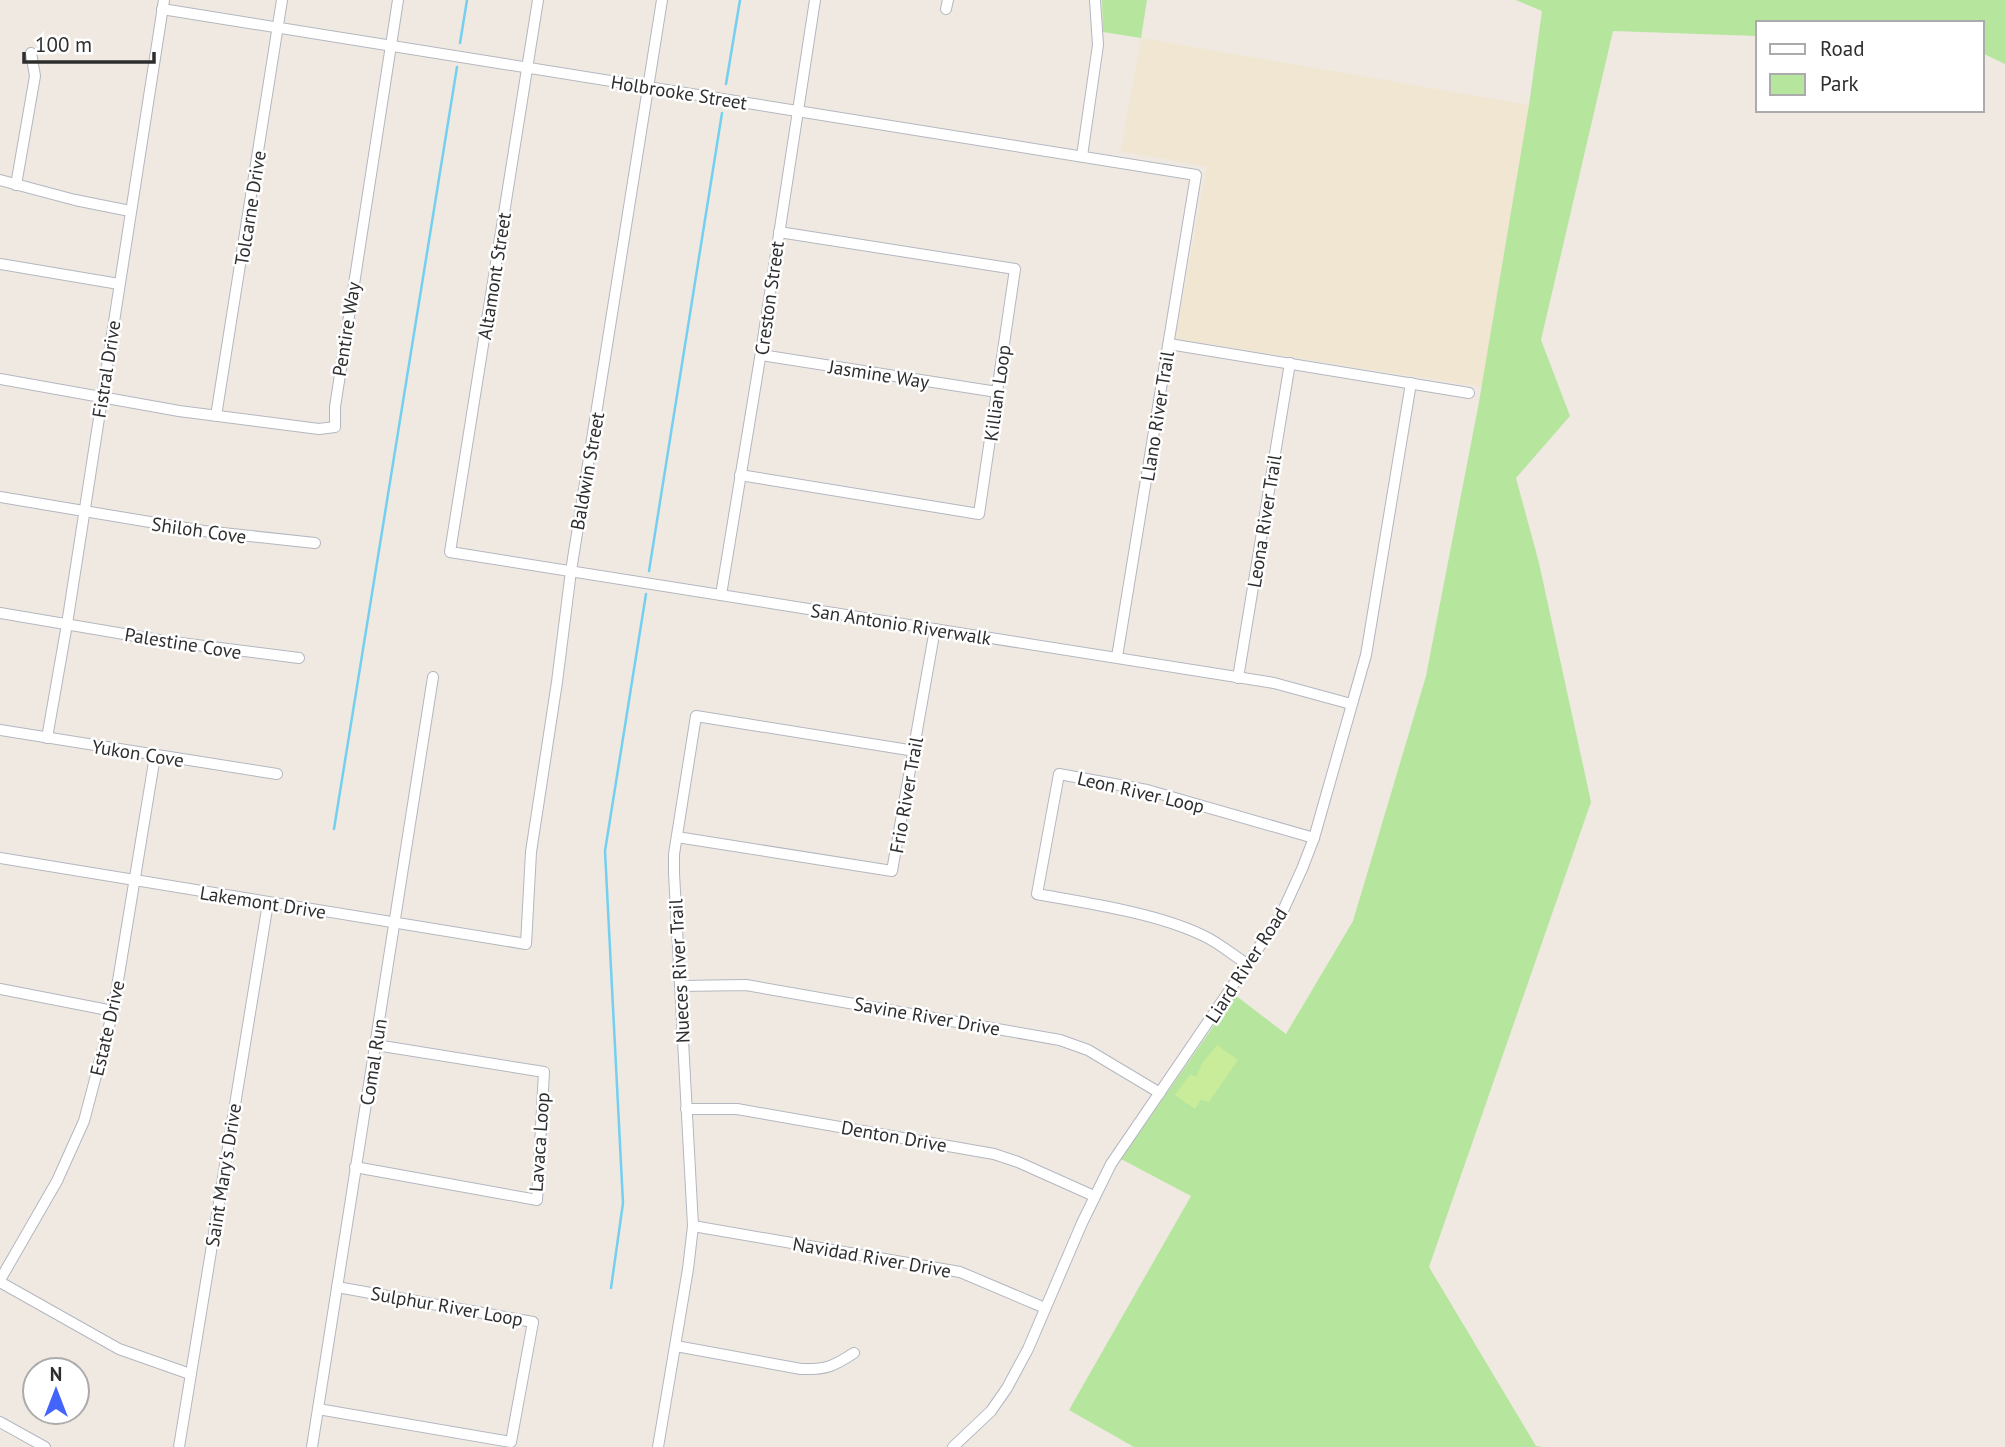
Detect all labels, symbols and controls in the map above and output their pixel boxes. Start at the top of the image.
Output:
scale bar [24,21,154,65]
legend [1756,21,1984,112]
text: 100 m [35,31,92,58]
text: Road [1820,35,1864,62]
street label: Holbrooke Street [609,69,749,115]
text: Park [1820,70,1859,97]
street label: Tolcarne Drive [229,149,271,267]
street label: Altamont Street [472,210,516,341]
street label: Creston Street [749,239,789,357]
street label: Pentire Way [327,280,365,378]
street label: Fistral Drive [86,319,126,419]
street label: Killian Loop [978,343,1016,443]
street label: Llano River Trail [1135,349,1179,483]
street label: Jasmine Way [826,354,931,394]
street label: Baldwin Street [565,410,609,532]
street label: Leona River Trail [1242,452,1286,589]
street label: Shiloh Cove [150,511,248,549]
street label: San Antonio Riverwalk [809,598,993,650]
street label: Palestine Cove [123,622,243,664]
street label: Yukon Cove [90,734,186,772]
street label: Frio River Trail [884,735,928,855]
street label: Leon River Loop [1075,766,1207,818]
street label: Lakemont Drive [198,880,328,924]
street label: Nueces River Trail [663,898,695,1044]
street label: Liard River Road [1200,903,1292,1027]
street label: Estate Drive [84,978,130,1078]
street label: Savine River Drive [852,991,1002,1041]
street label: Comal Run [354,1017,392,1107]
street label: Lavaca Loop [524,1091,554,1193]
street label: Saint Mary's Drive [200,1102,246,1248]
street label: Denton Drive [839,1115,949,1157]
street label: Navidad River Drive [791,1231,953,1283]
street label: Sulphur River Loop [369,1281,525,1331]
north arrow [21,1356,91,1426]
text: N [50,1362,62,1386]

